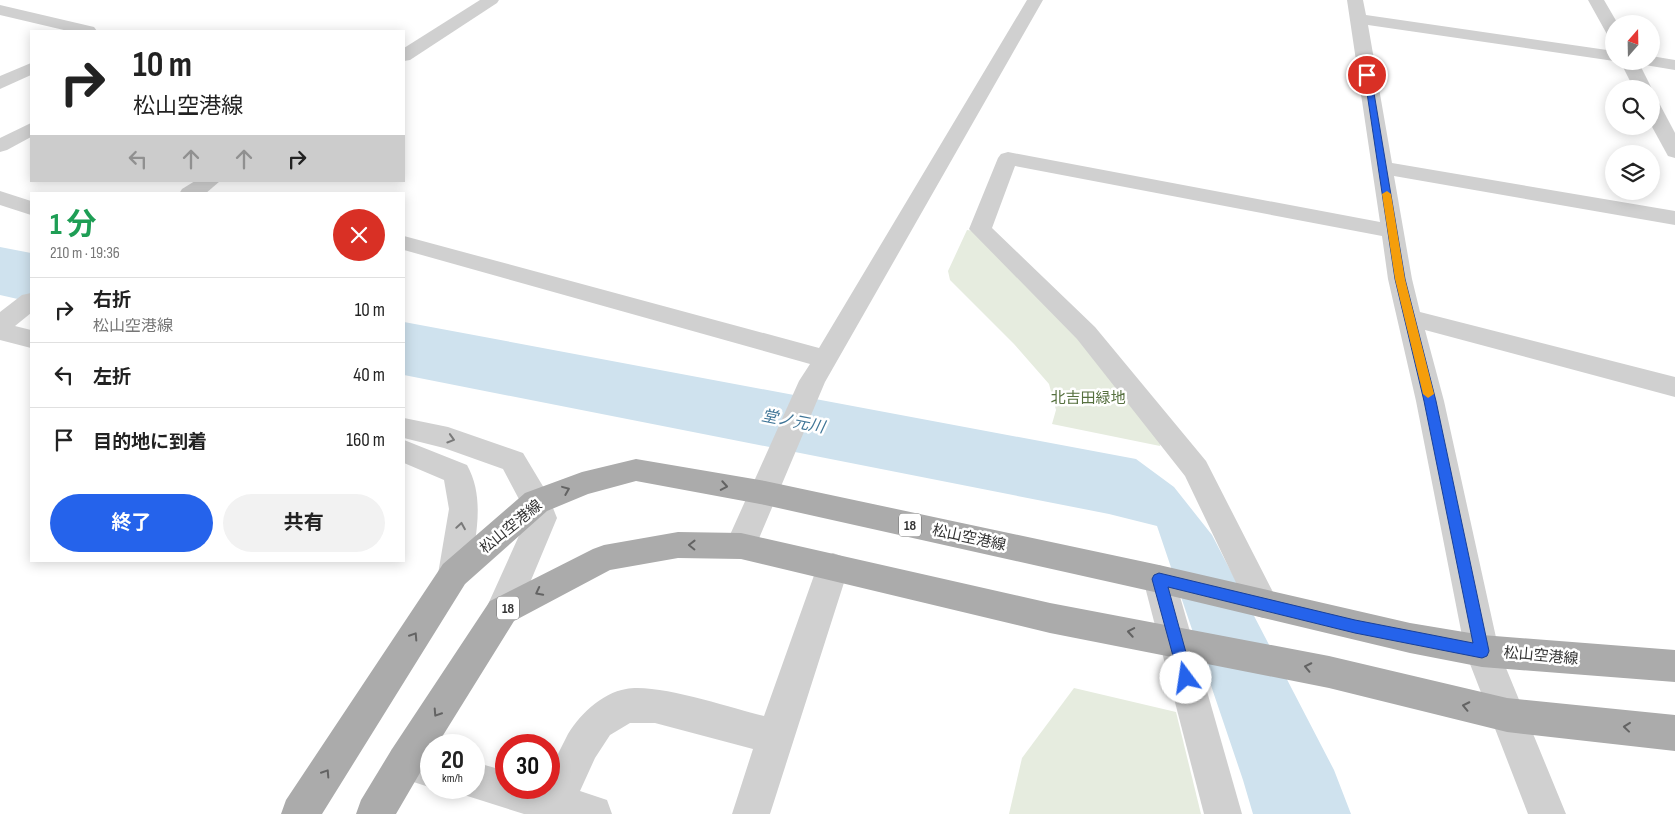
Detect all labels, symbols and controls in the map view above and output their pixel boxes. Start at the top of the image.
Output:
north arrow [1605,15,1660,70]
map controls [1605,15,1660,200]
text: 10 m [133,44,192,87]
icon: right [50,50,115,115]
pin [1346,54,1388,96]
icon: arrive [1353,61,1381,89]
button: search [1605,80,1660,135]
text: 松山空港線 [133,93,243,120]
icon: left [124,145,152,173]
icon: ahead [177,145,205,173]
icon: ahead [230,145,258,173]
icon: right [283,145,311,173]
button: layers [1605,145,1660,200]
text: 1 分 [50,207,96,243]
button: close [333,209,385,261]
text: 210 m · 19:36 [50,244,120,263]
text: 右折 [93,289,131,312]
icon: right [50,296,78,324]
text: 10 m [355,299,385,322]
text: 松山空港線 [93,317,173,336]
icon: left [50,361,78,389]
text: 40 m [353,364,385,387]
text: 左折 [93,366,131,389]
park label: 北吉田緑地 [1050,389,1126,408]
water label: 堂ノ元川 [760,407,828,438]
icon: arrive [50,426,78,454]
text: 160 m [346,429,385,452]
text: 目的地に到着 [93,431,207,454]
one-way arrow [446,434,455,444]
one-way arrow [720,480,728,491]
one-way arrow [561,486,570,496]
button: 終了 [50,494,213,552]
button: 共有 [223,494,385,552]
street label: 松山空港線 [476,496,546,558]
road number: 18 [899,514,921,536]
street label: 松山空港線 [930,521,1008,555]
one-way arrow [456,522,466,531]
one-way arrow [688,540,696,550]
one-way arrow [535,586,544,596]
road number: 18 [497,596,519,620]
one-way arrow [1127,628,1136,638]
one-way arrow [408,633,417,642]
street label: 松山空港線 [1503,643,1579,669]
position arrow [1159,651,1211,703]
one-way arrow [1303,662,1312,673]
one-way arrow [1461,701,1470,712]
one-way arrow [433,707,443,716]
one-way arrow [1622,722,1630,733]
speed limit sign: 30 [495,734,560,799]
text: 20 [441,745,464,776]
one-way arrow [320,769,330,778]
text: km/h [442,771,463,786]

